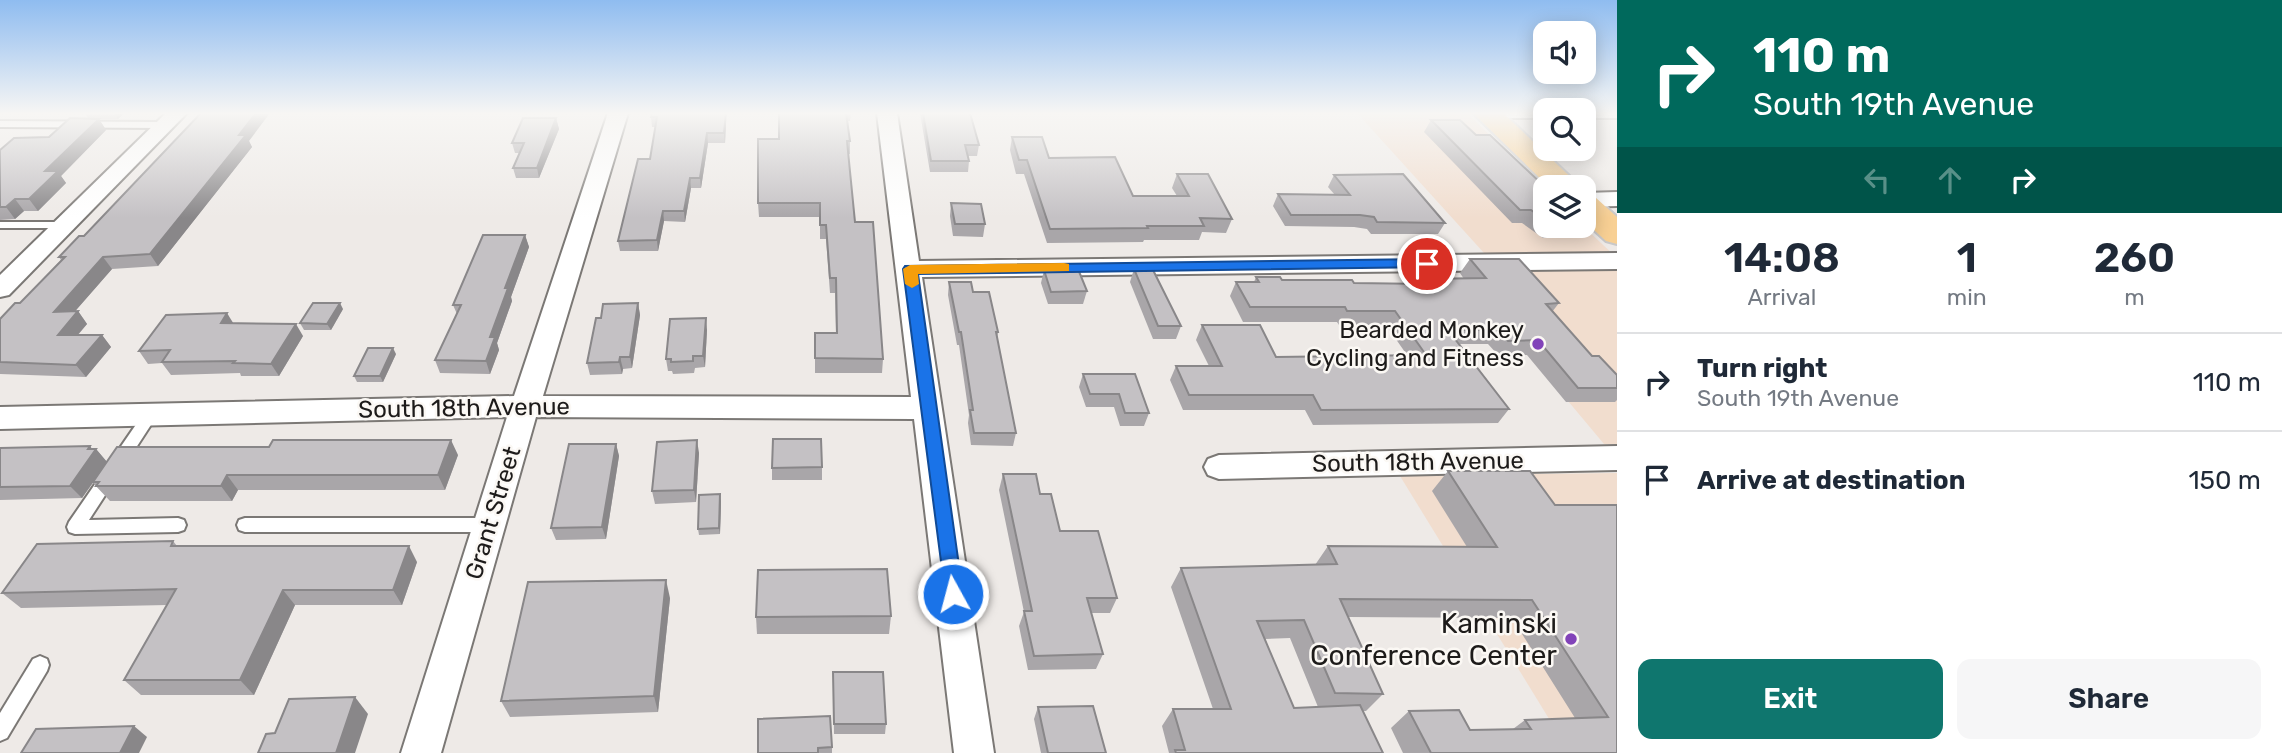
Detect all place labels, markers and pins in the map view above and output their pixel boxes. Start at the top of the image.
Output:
pin [1397,234,1457,294]
place label: Bearded Monkey Cycling and Fitness [1306,316,1524,372]
marker: Bearded Monkey Cycling and Fitness [1530,336,1546,352]
place label: Kaminski Conference Center [1310,607,1557,672]
marker: Kaminski Conference Center [1563,631,1579,647]

